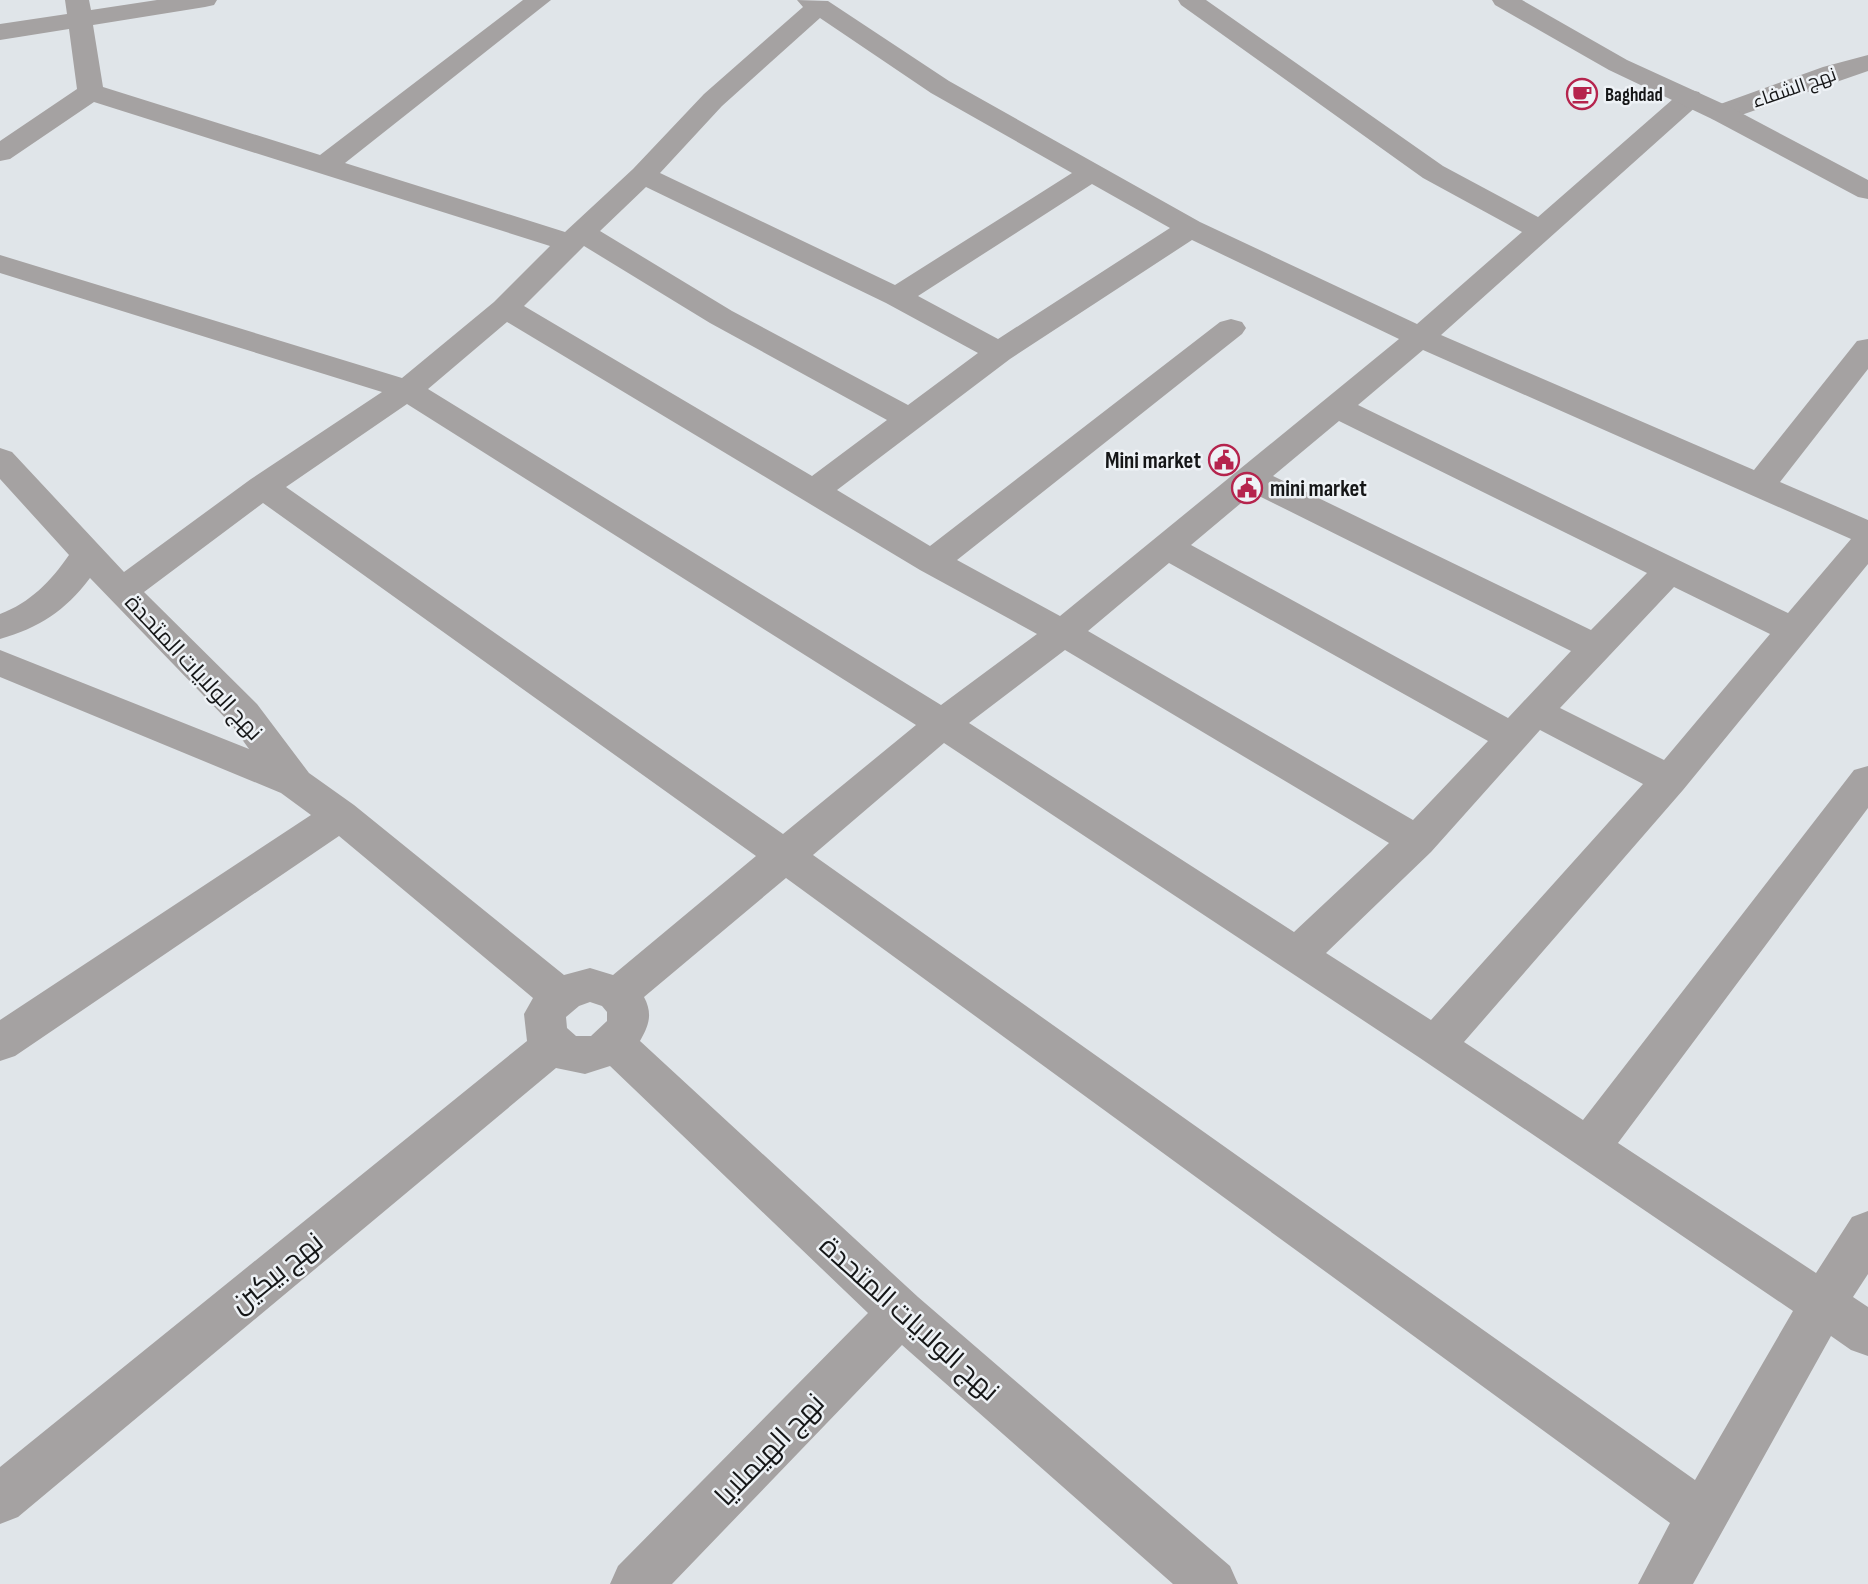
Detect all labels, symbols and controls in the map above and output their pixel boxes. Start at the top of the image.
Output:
street label: نهج الشفاء [1749,63,1840,114]
cafe icon: Baghdad [1565,77,1599,111]
place label: Baghdad [1605,84,1663,107]
public building icon: Mini market [1207,443,1241,477]
place label: Mini market [1105,447,1201,475]
public building icon: mini market [1230,471,1264,505]
place label: mini market [1270,475,1367,503]
street label: نهج الولايات المتحدة [118,589,268,747]
street label: نهج بيكين [224,1226,331,1321]
street label: نهج الولايات المتحدة [812,1230,1006,1409]
street label: نهج الهيملايا [708,1387,832,1514]

